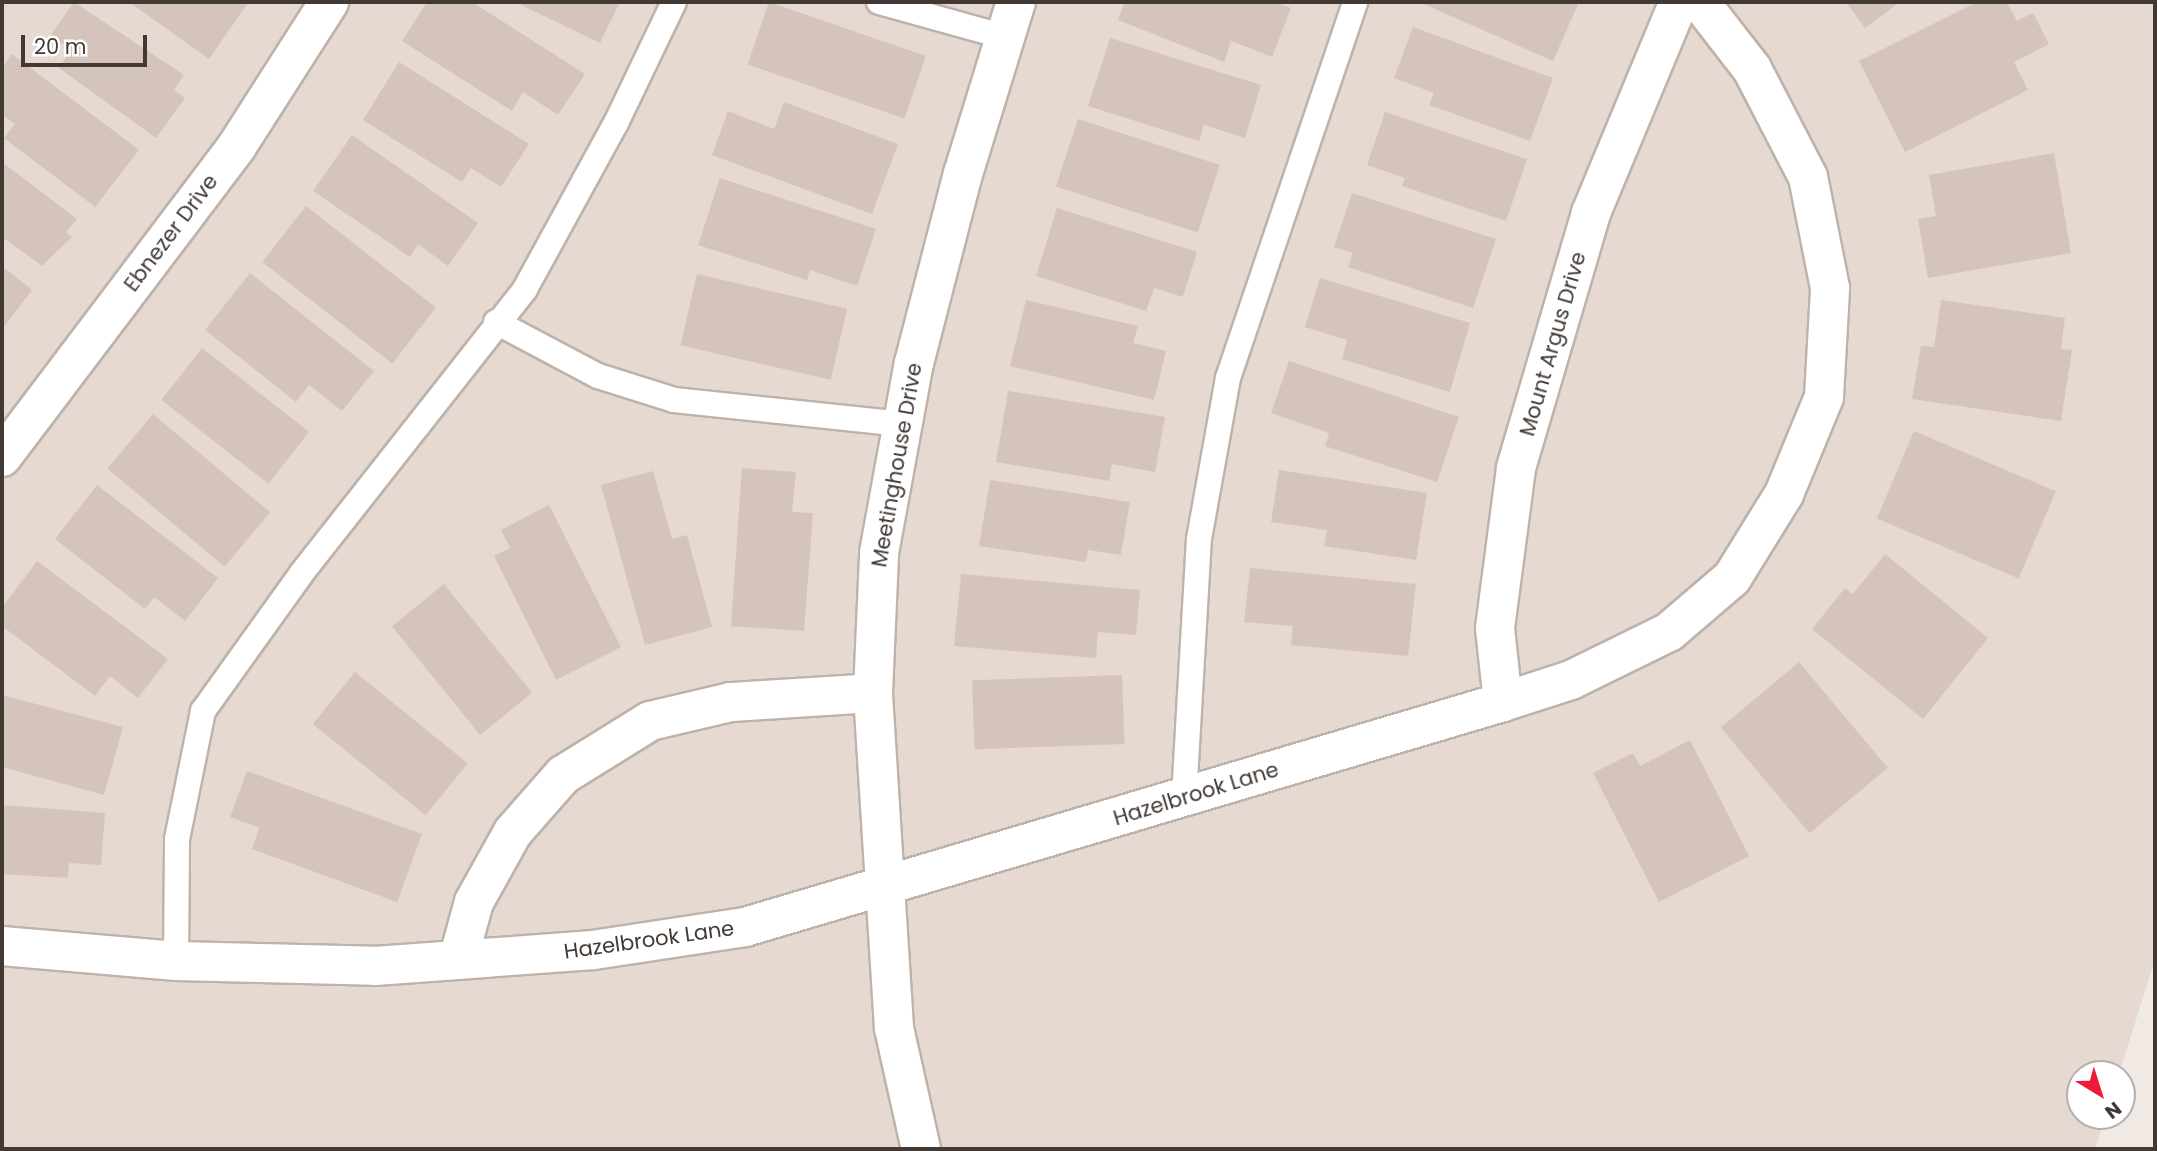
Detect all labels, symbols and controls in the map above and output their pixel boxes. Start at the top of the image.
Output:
scale bar [24,21,150,65]
text: 20 m [34,32,87,61]
street label: Ebnezer Drive [119,169,223,297]
street label: Mount Argus Drive [1515,249,1591,439]
street label: Meetinghouse Drive [867,361,927,569]
street label: Hazelbrook Lane [1110,757,1282,831]
street label: Hazelbrook Lane [562,916,736,964]
north arrow [2066,1060,2136,1130]
text: N [2099,1095,2127,1125]

